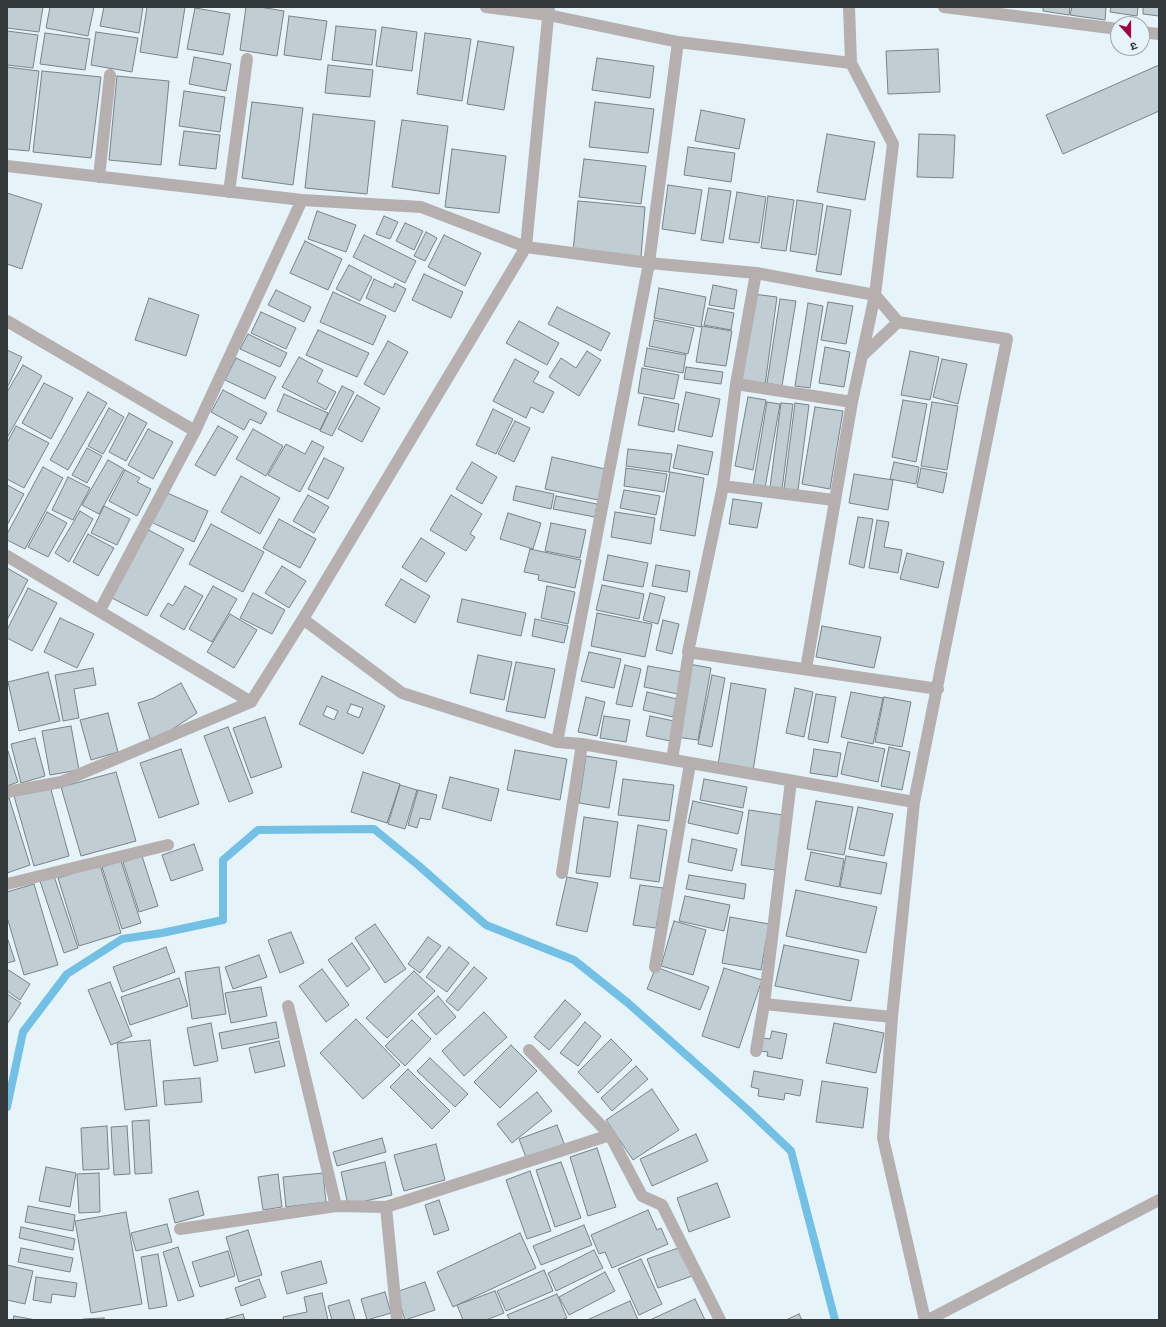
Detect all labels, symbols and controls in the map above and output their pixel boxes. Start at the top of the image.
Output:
north arrow [1110,16,1150,56]
text: उ [1128,39,1139,54]

